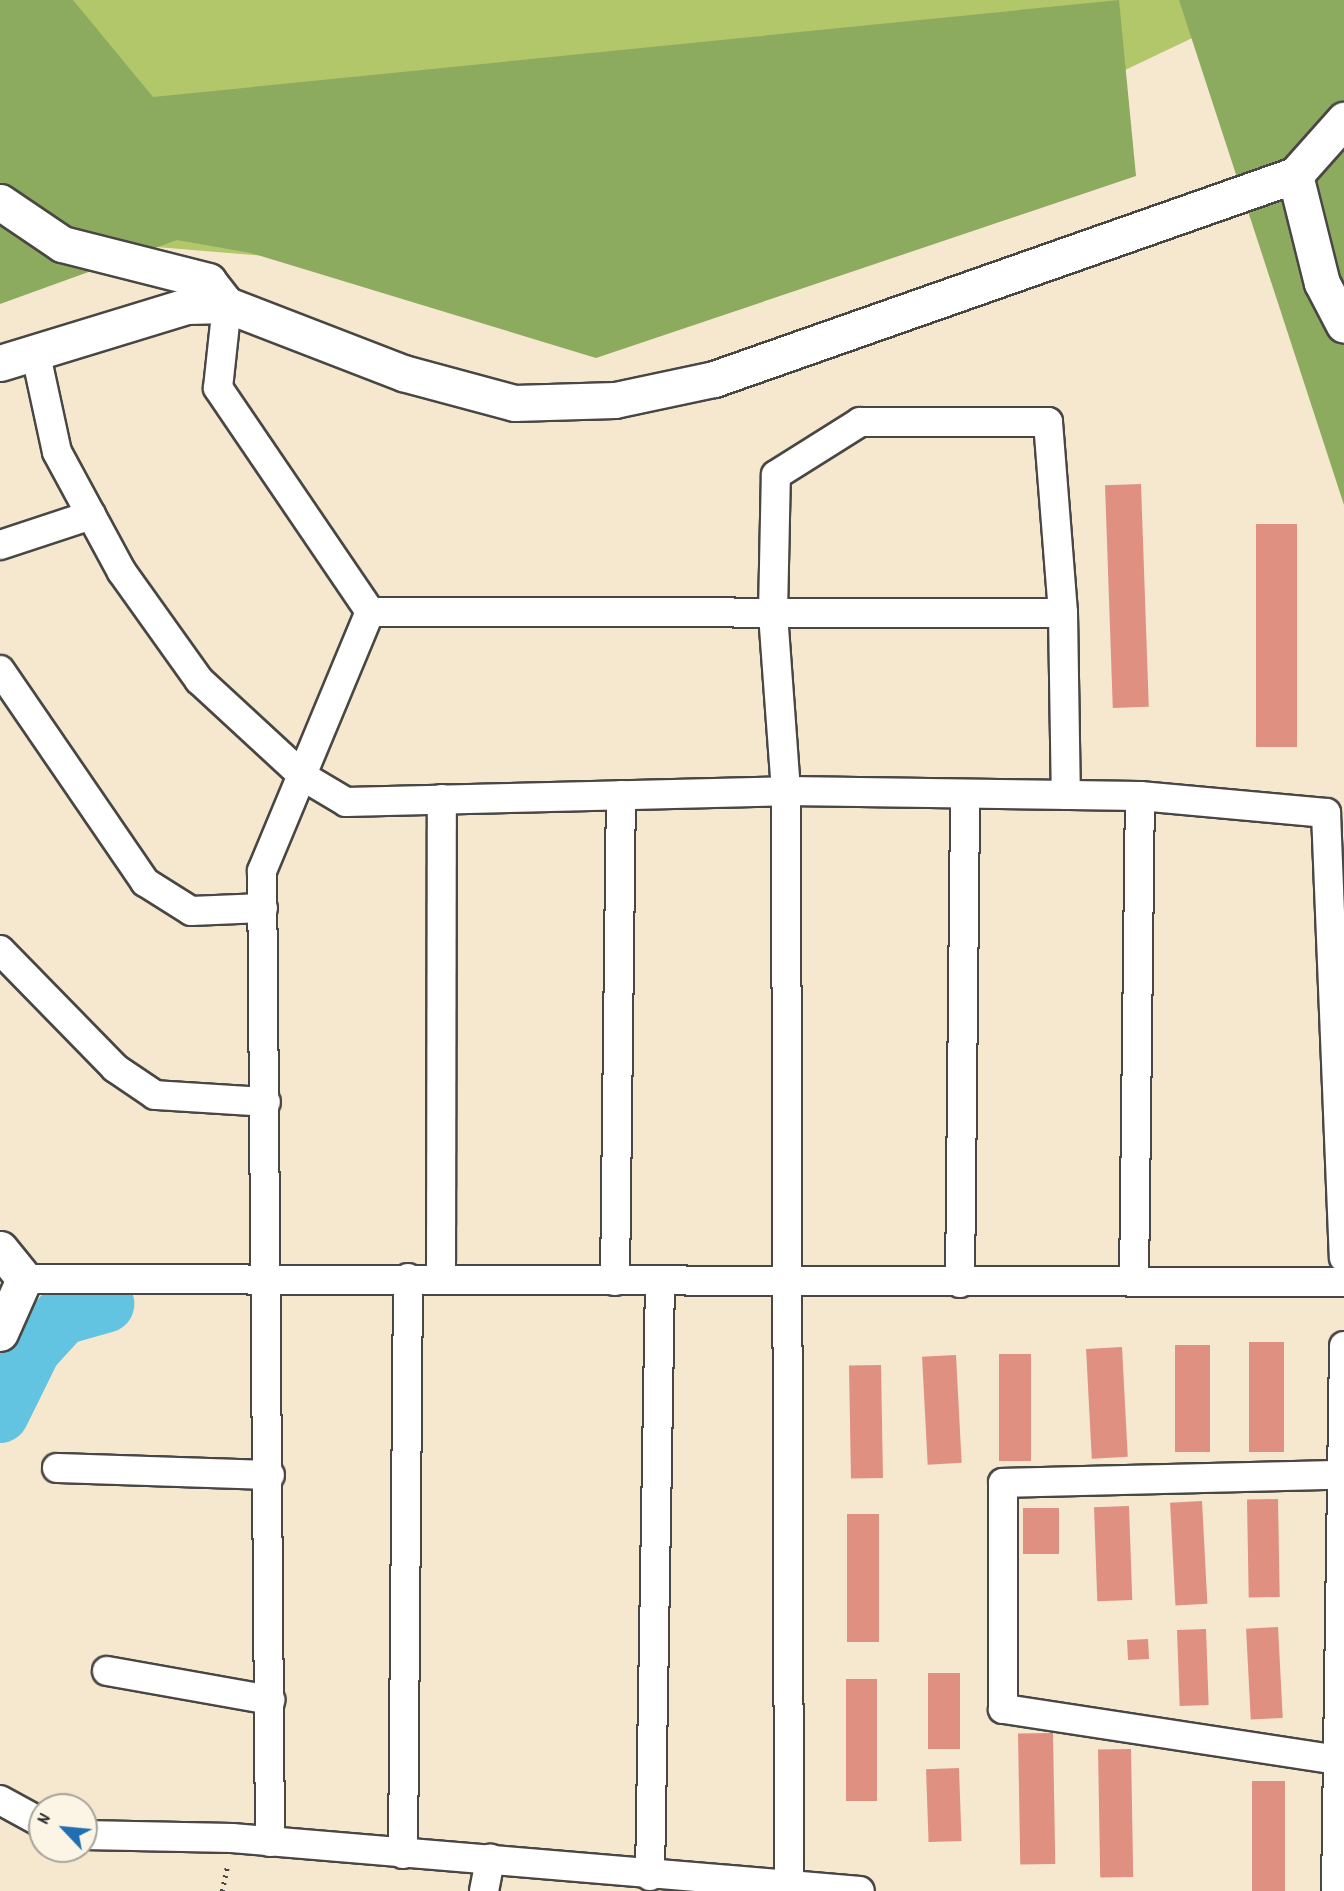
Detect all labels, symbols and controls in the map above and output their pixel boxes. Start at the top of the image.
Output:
north arrow [28,1793,98,1863]
text: N [31,1809,60,1830]

